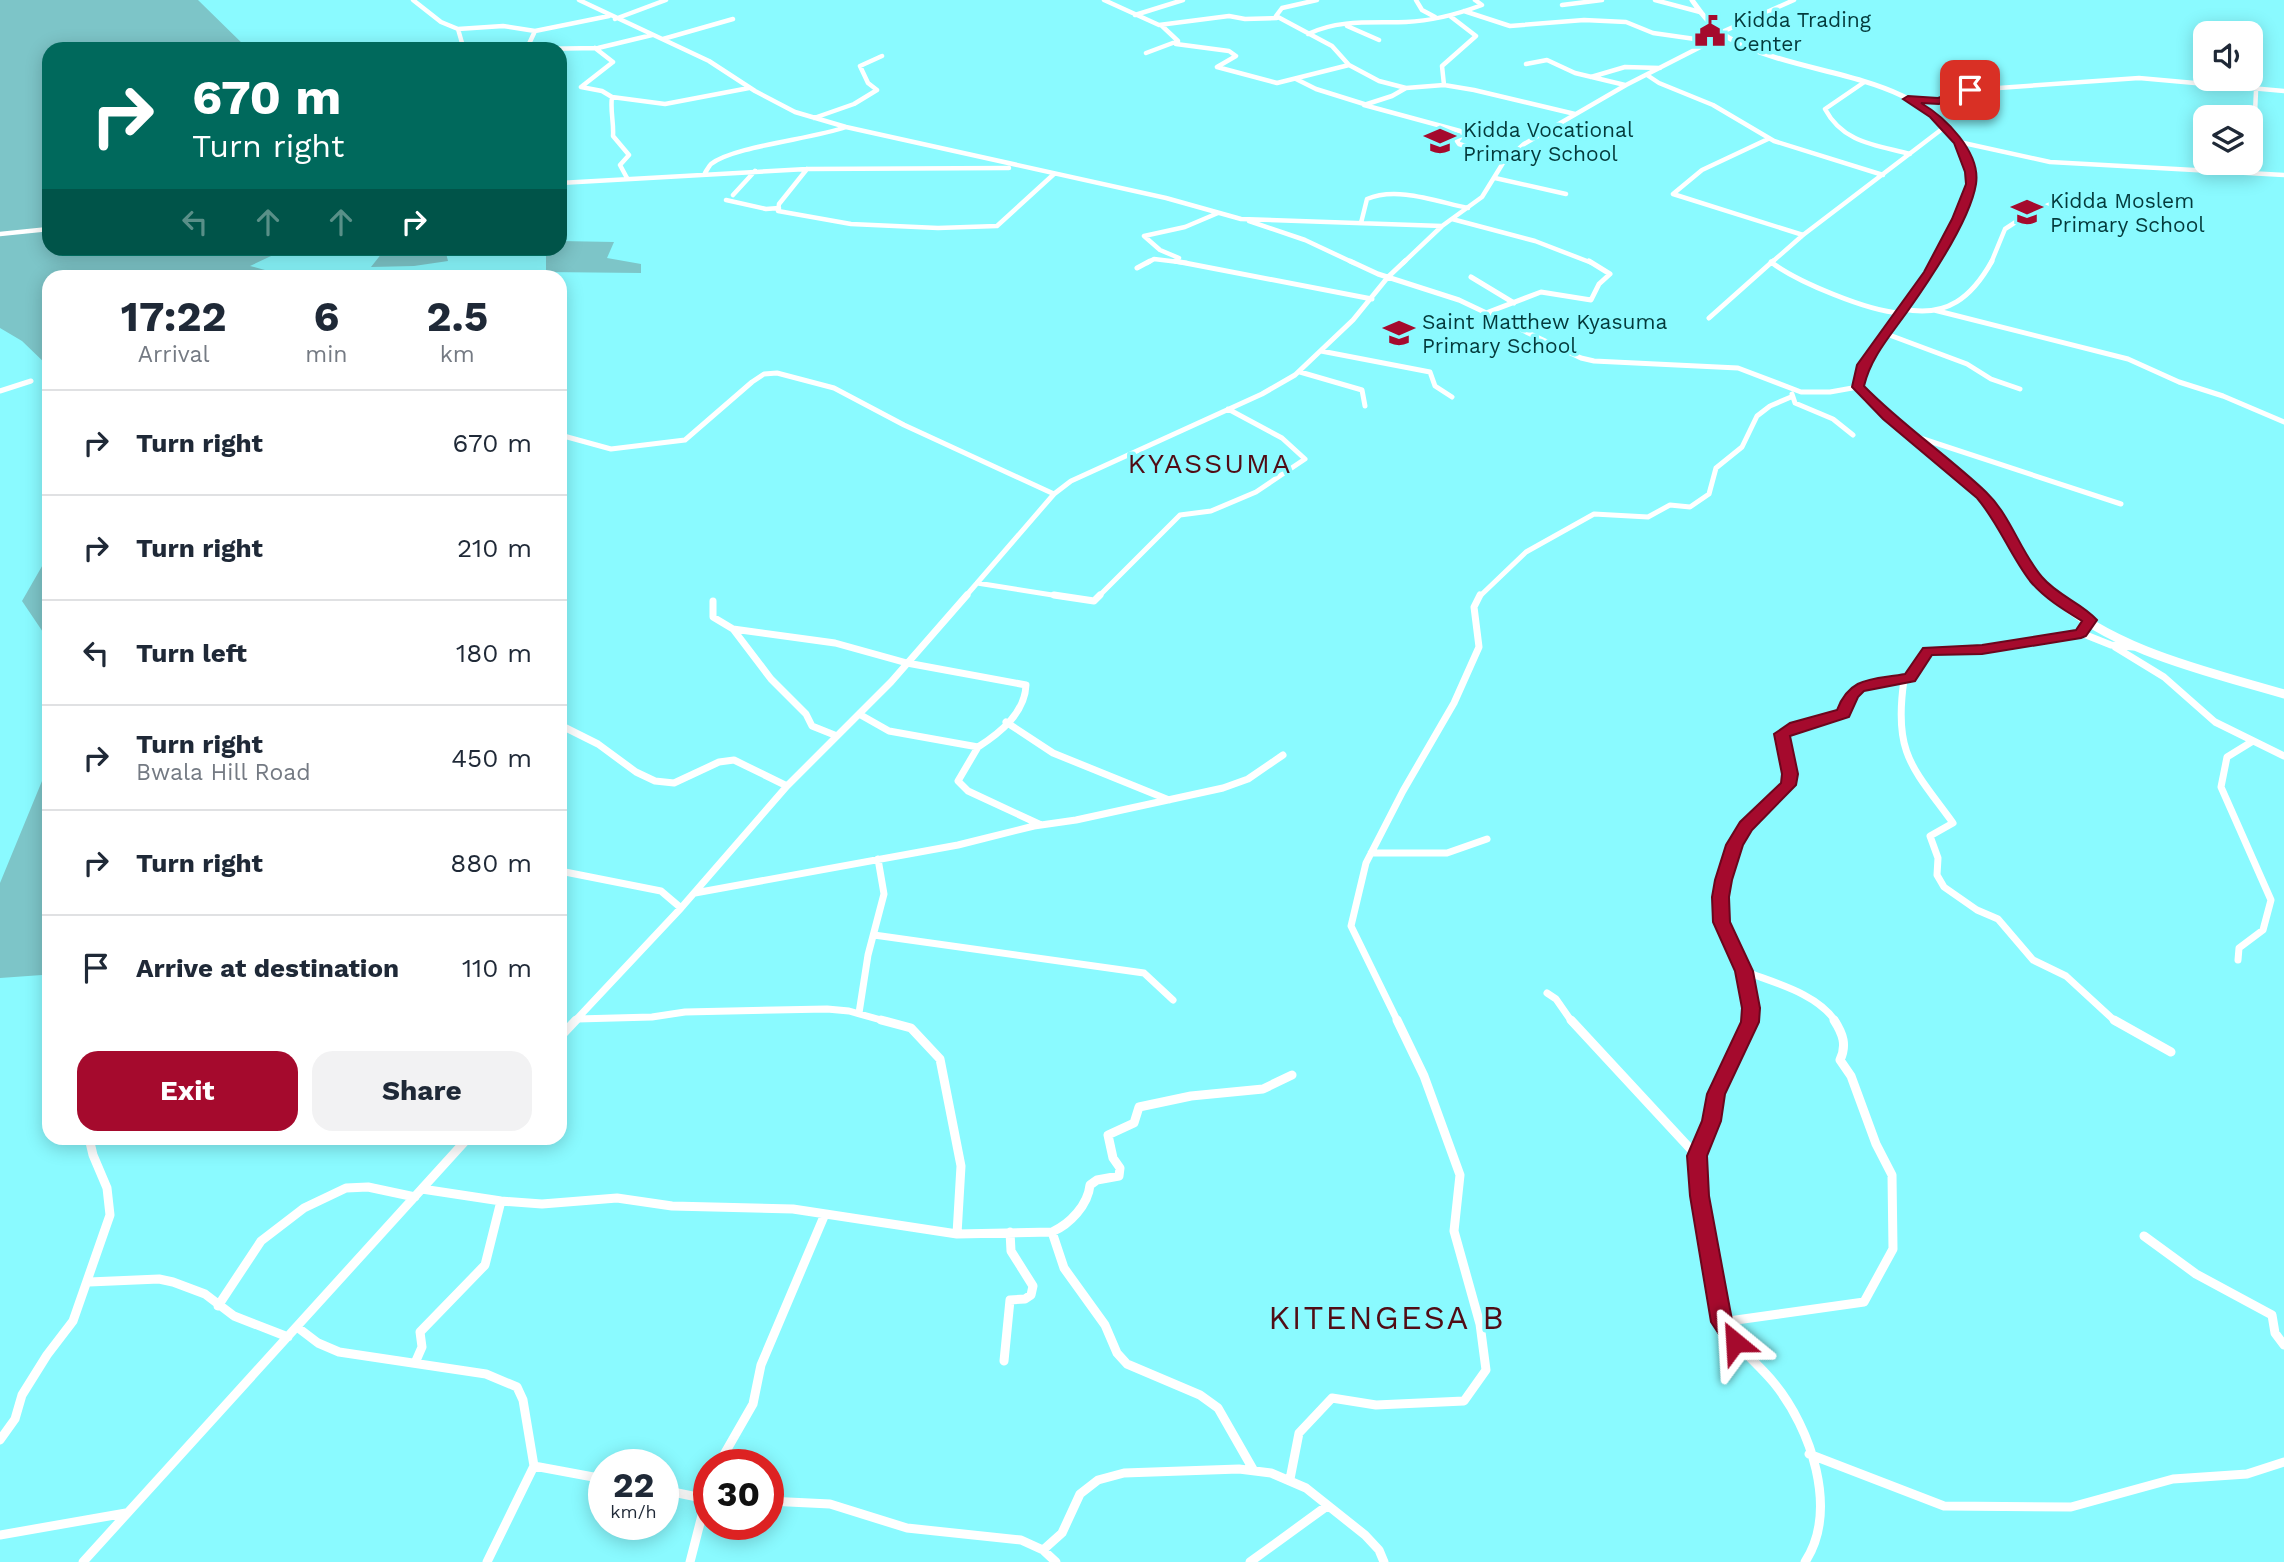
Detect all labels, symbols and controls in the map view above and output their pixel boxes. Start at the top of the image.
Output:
place label: Kidda Trading Center [1733,7,1872,56]
public building icon: Kidda Trading Center [1693,14,1727,48]
map controls [2193,21,2263,175]
button: sound [2193,21,2263,91]
pin [1940,60,2000,120]
text: 670 m [192,68,341,126]
icon: right [77,70,168,161]
icon: arrive [1951,71,1989,109]
button: layers [2193,105,2263,175]
place label: Kidda Vocational Primary School [1463,117,1634,166]
school or university icon: Kidda Vocational Primary School [1423,124,1457,158]
text: Turn right [192,127,344,165]
place label: Kidda Moslem Primary School [2050,188,2205,237]
school or university icon: Kidda Moslem Primary School [2010,195,2044,229]
icon: left [176,203,214,241]
icon: ahead [249,203,287,241]
icon: ahead [322,203,360,241]
icon: right [395,203,433,241]
text: 17:22 [121,292,226,341]
text: 6 [314,292,339,341]
text: 2.5 [426,292,488,341]
place label: Saint Matthew Kyasuma Primary School [1422,309,1667,358]
school or university icon: Saint Matthew Kyasuma Primary School [1382,316,1416,350]
text: Arrival [138,341,210,368]
text: min [305,341,348,368]
text: km [440,341,475,368]
icon: right [77,424,115,462]
text: Turn right [136,428,263,458]
text: 670 m [453,428,532,458]
district label: KYASSUMA [1128,447,1292,480]
icon: right [77,529,115,567]
text: Turn right [136,533,263,563]
text: 210 m [457,533,532,563]
icon: left [77,634,115,672]
text: Turn left [136,638,247,668]
text: 180 m [456,638,532,668]
text: Turn right [136,729,263,759]
icon: right [77,739,115,777]
text: 450 m [451,743,532,773]
text: Bwala Hill Road [136,759,311,786]
icon: right [77,844,115,882]
text: Turn right [136,848,263,878]
text: 880 m [450,848,532,878]
icon: arrive [77,949,115,987]
text: Arrive at destination [136,953,399,983]
text: 110 m [462,953,532,983]
button: Exit [77,1051,298,1131]
button: Share [312,1051,532,1131]
district label: KITENGESA B [1268,1298,1506,1337]
position arrow [1698,1305,1772,1379]
speed limit sign: 30 [693,1449,784,1540]
text: 22 [613,1464,654,1506]
text: km/h [610,1501,657,1522]

